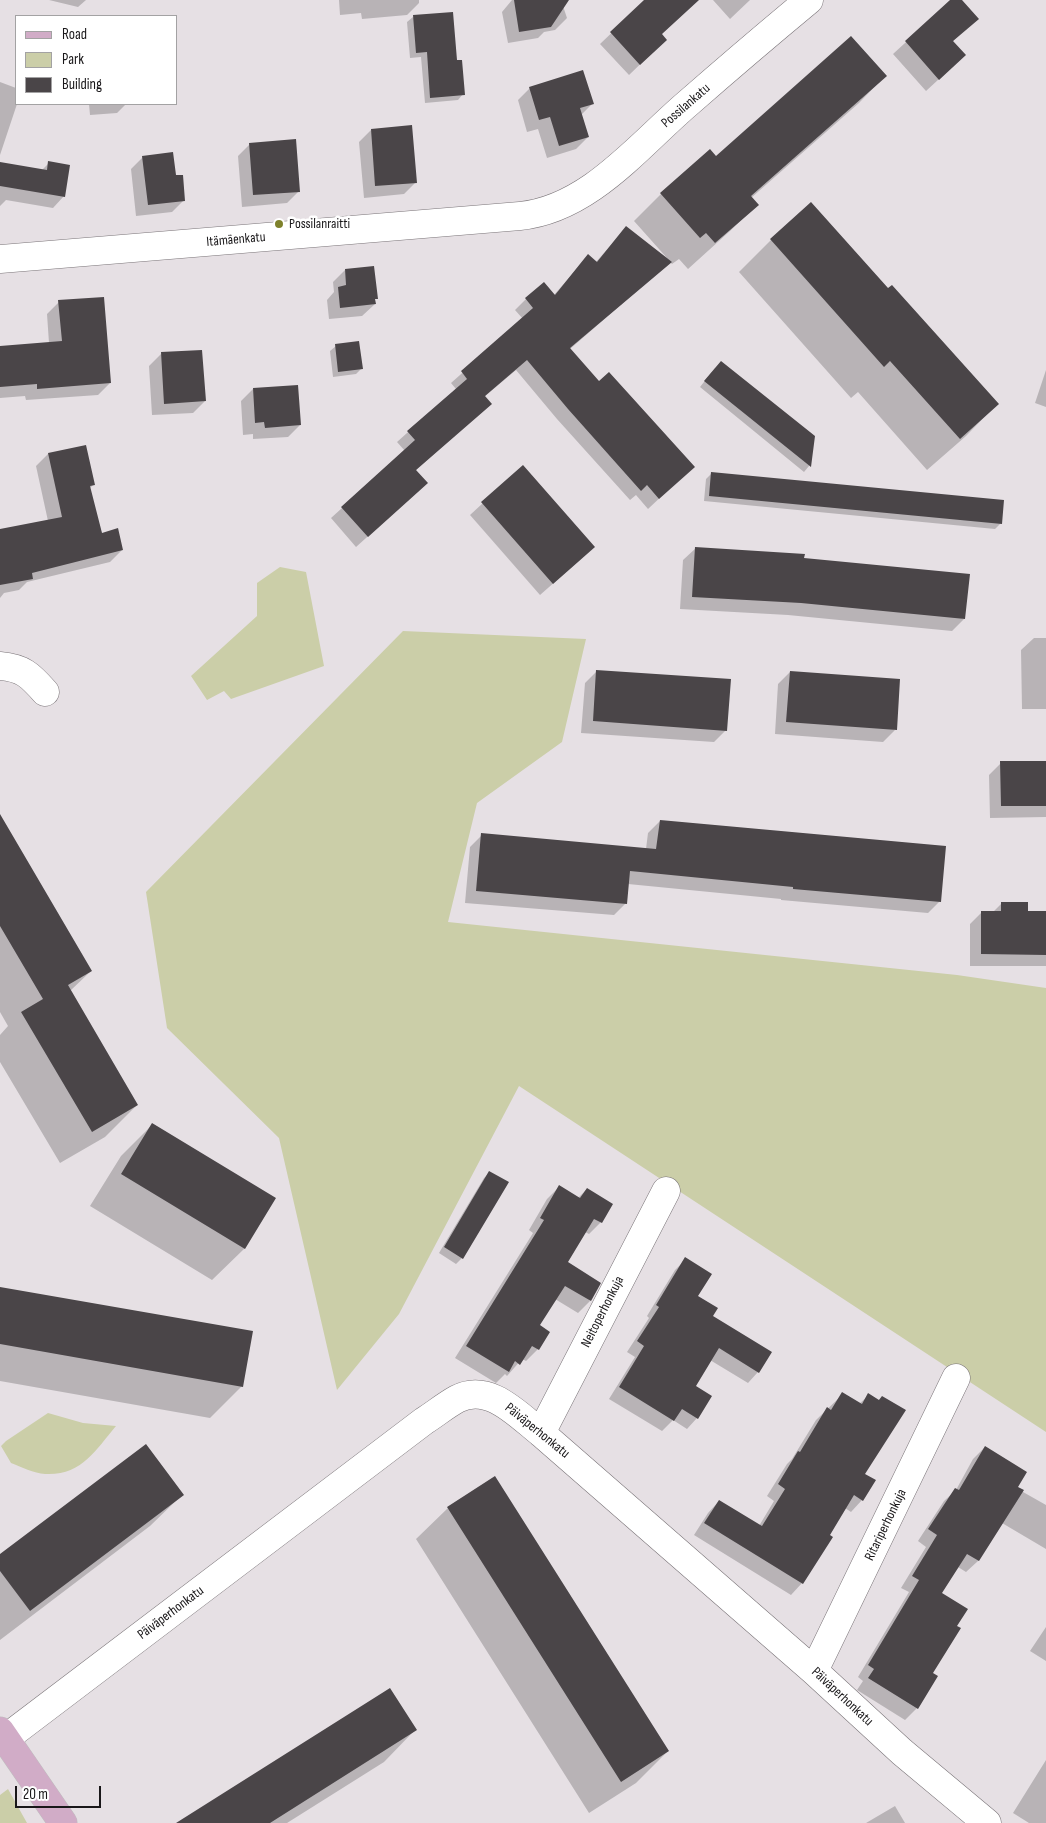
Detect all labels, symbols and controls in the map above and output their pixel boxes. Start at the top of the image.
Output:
legend [15,15,178,105]
text: Road [62,25,87,44]
text: Park [62,50,84,69]
text: Building [62,75,102,94]
street label: Possilankatu [658,80,714,132]
place label: Possilanraitti [289,216,350,232]
marker: Possilanraitti [273,218,285,230]
street label: Itämäenkatu [206,229,266,251]
street label: Neitoperhonkuja [578,1274,628,1350]
street label: Päiväperhonkatu [501,1400,573,1462]
street label: Ritariperhonkuja [861,1486,911,1564]
street label: Päiväperhonkatu [135,1583,207,1643]
street label: Päiväperhonkatu [808,1664,876,1730]
scale bar [18,1776,104,1808]
text: 20 m [23,1785,48,1804]

